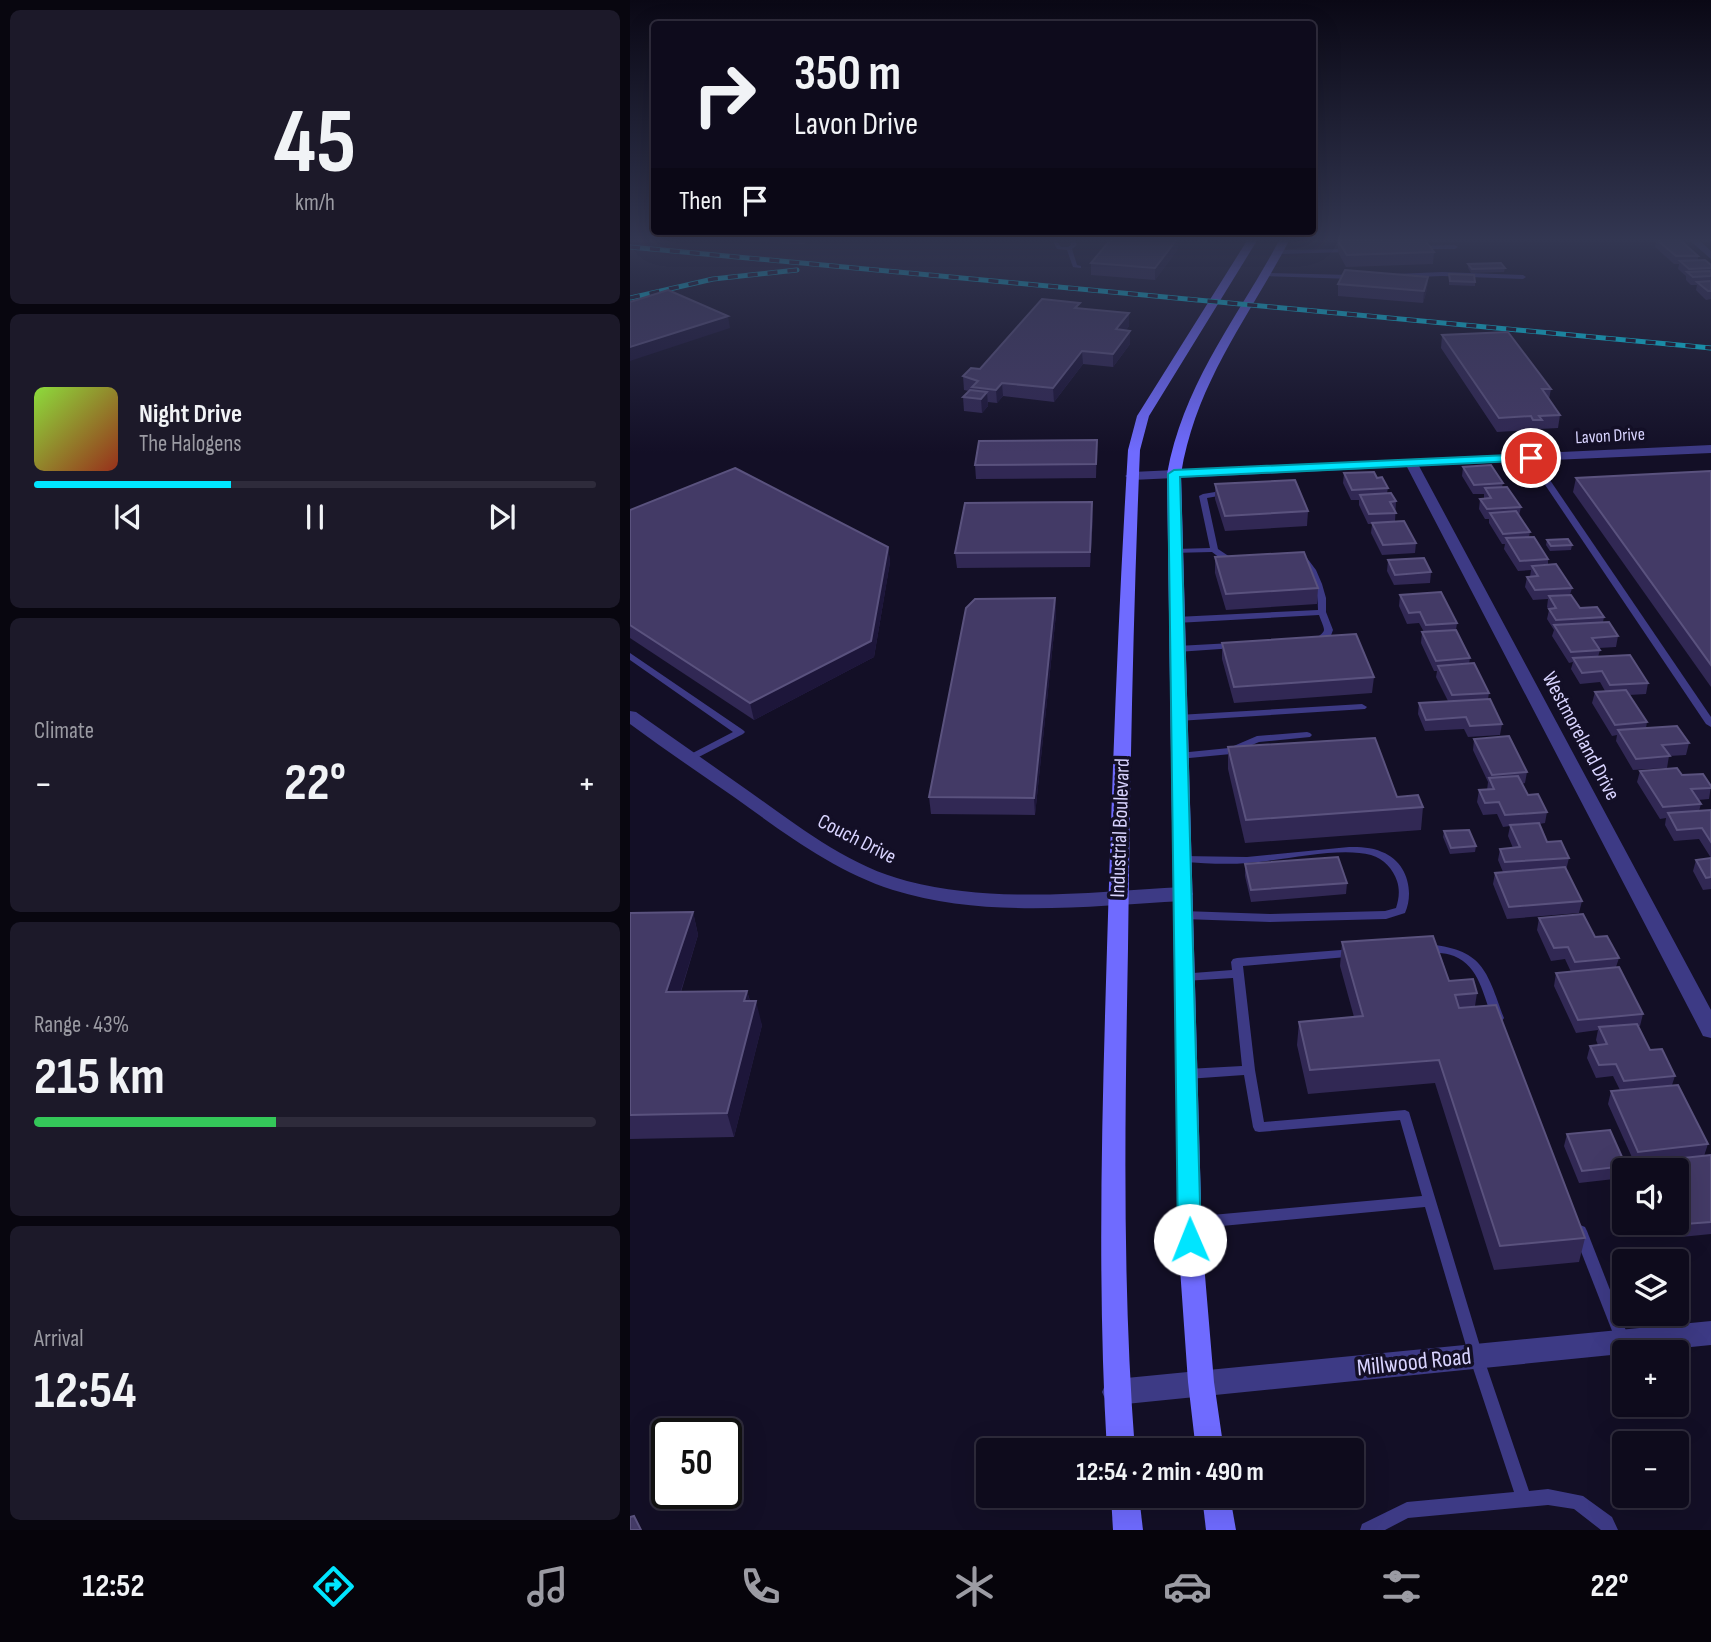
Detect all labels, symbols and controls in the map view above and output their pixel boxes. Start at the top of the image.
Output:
text: 350 m [794,45,901,104]
icon: right [679,49,770,140]
text: 45 [274,89,356,198]
text: Lavon Drive [794,105,918,144]
icon: arrive [736,182,774,220]
text: Then [679,186,722,217]
text: km/h [295,189,335,217]
text: Night Drive [139,399,242,430]
street label: Lavon Drive [1575,424,1645,448]
pin [1501,428,1561,488]
text: The Halogens [139,430,242,458]
icon: arrive [1512,439,1550,477]
icon: previous [109,498,147,536]
icon: pause [296,498,334,536]
icon: next [483,498,521,536]
street label: Westmoreland Drive [1537,668,1625,804]
text: Climate [34,717,94,745]
text: 22° [284,752,346,815]
street label: Industrial Boulevard [1105,758,1135,898]
text: − [34,762,53,807]
text: + [577,762,596,807]
street label: Couch Drive [814,809,900,869]
text: Range · 43% [34,1011,129,1039]
text: 215 km [34,1046,165,1109]
map controls [1612,1158,1689,1508]
button: sound [1612,1158,1689,1235]
position arrow [1153,1203,1227,1277]
button: layers [1612,1249,1689,1326]
text: Arrival [34,1325,83,1353]
button: + [1612,1340,1689,1417]
street label: Millwood Road [1355,1342,1473,1382]
text: 12:54 [34,1360,136,1423]
speed limit sign: 50 [651,1418,742,1509]
button: − [1612,1431,1689,1508]
text: 12:54 · 2 min · 490 m [1076,1457,1264,1488]
icon: directions [309,1562,358,1611]
icon: music [523,1562,572,1611]
icon: phone [736,1562,785,1611]
icon: climate [950,1562,999,1611]
icon: car [1163,1562,1212,1611]
icon: filters [1377,1562,1426,1611]
text: 12:52 [82,1567,144,1606]
text: 22° [1590,1567,1629,1606]

